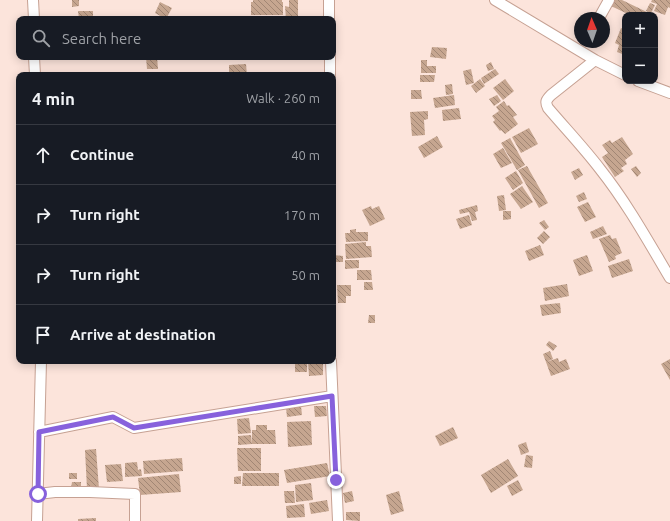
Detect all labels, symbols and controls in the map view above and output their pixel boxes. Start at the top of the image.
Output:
north arrow [574,12,610,48]
map controls [622,12,658,84]
button: + [622,12,658,48]
search box [16,16,336,60]
icon: search [30,27,52,49]
text: Search here [62,30,141,47]
button: − [622,48,658,84]
text: 4 min [32,89,75,108]
text: Walk · 260 m [246,91,320,105]
icon: ahead [32,144,54,166]
text: Continue [70,146,134,163]
text: 40 m [291,148,320,162]
icon: right [32,204,54,226]
text: Turn right [70,206,140,223]
text: 170 m [284,208,320,222]
icon: right [32,264,54,286]
text: Turn right [70,266,140,283]
text: 50 m [291,268,320,282]
icon: arrive [32,324,54,346]
text: Arrive at destination [70,326,216,343]
route end [327,471,345,489]
route start [29,485,47,503]

